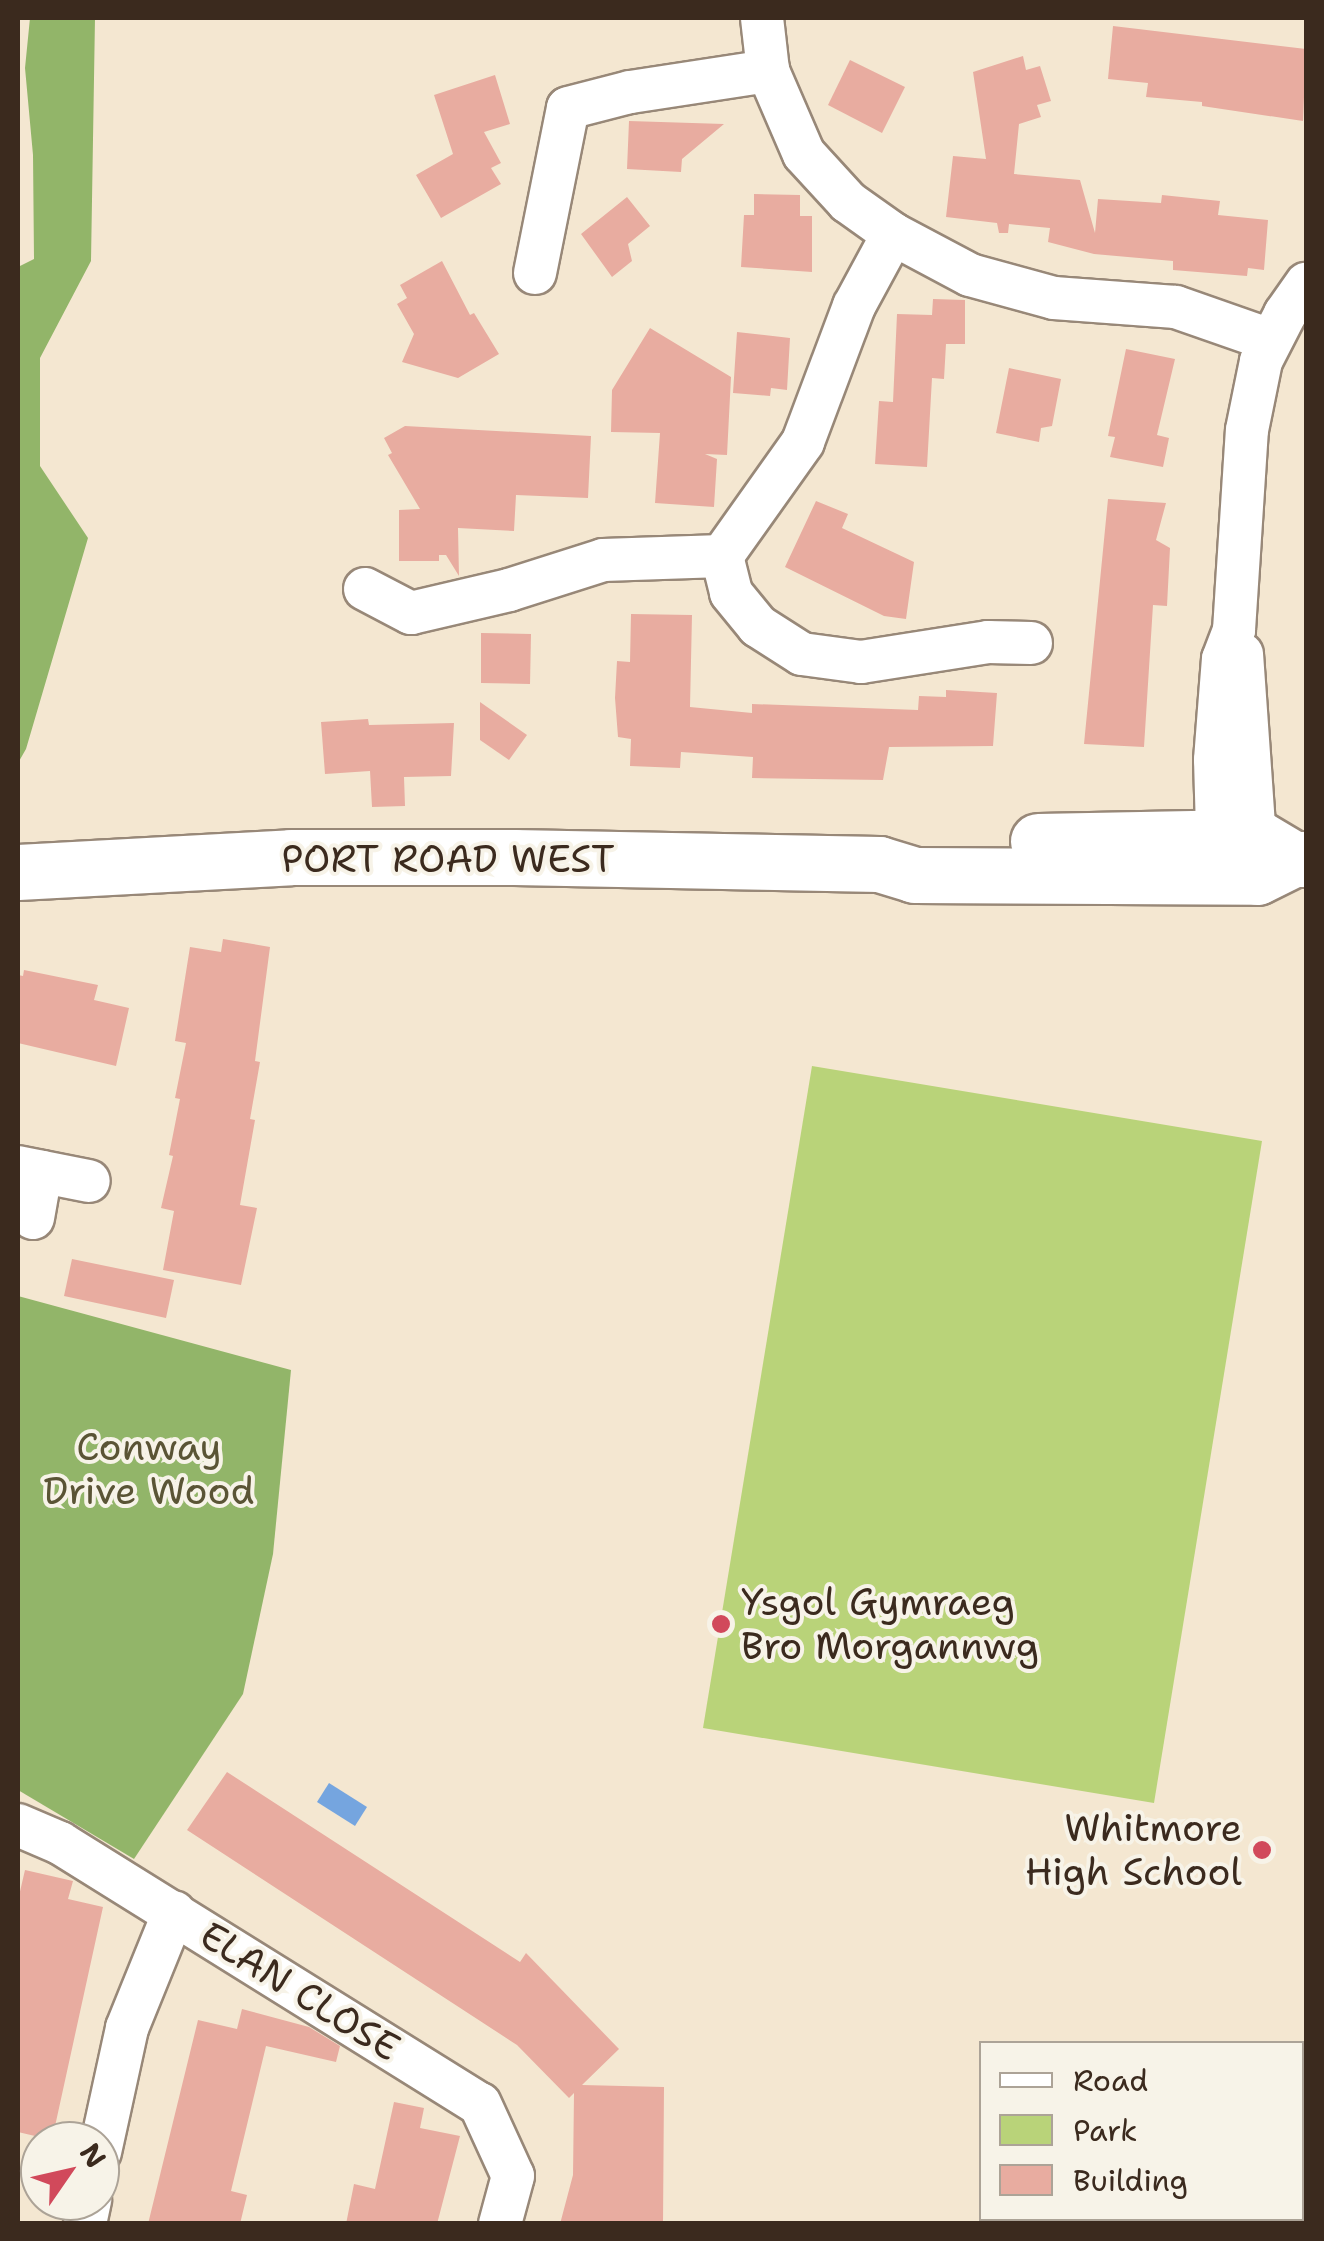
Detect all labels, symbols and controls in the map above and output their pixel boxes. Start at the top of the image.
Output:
street label: PORT ROAD WEST [281,836,615,882]
park label: Conway Drive Wood [43,1424,255,1514]
place label: Ysgol Gymraeg Bro Morgannwg [741,1579,1039,1668]
marker: Ysgol Gymraeg Bro Morgannwg [710,1613,732,1635]
place label: Whitmore High School [1025,1805,1242,1895]
marker: Whitmore High School [1251,1839,1273,1861]
street label: ELAN CLOSE [192,1912,408,2070]
legend [979,2041,1304,2221]
text: Road [1073,2060,1148,2101]
text: Park [1073,2110,1137,2151]
north arrow [20,2121,120,2221]
text: N [71,2136,115,2175]
text: Building [1073,2160,1188,2201]

